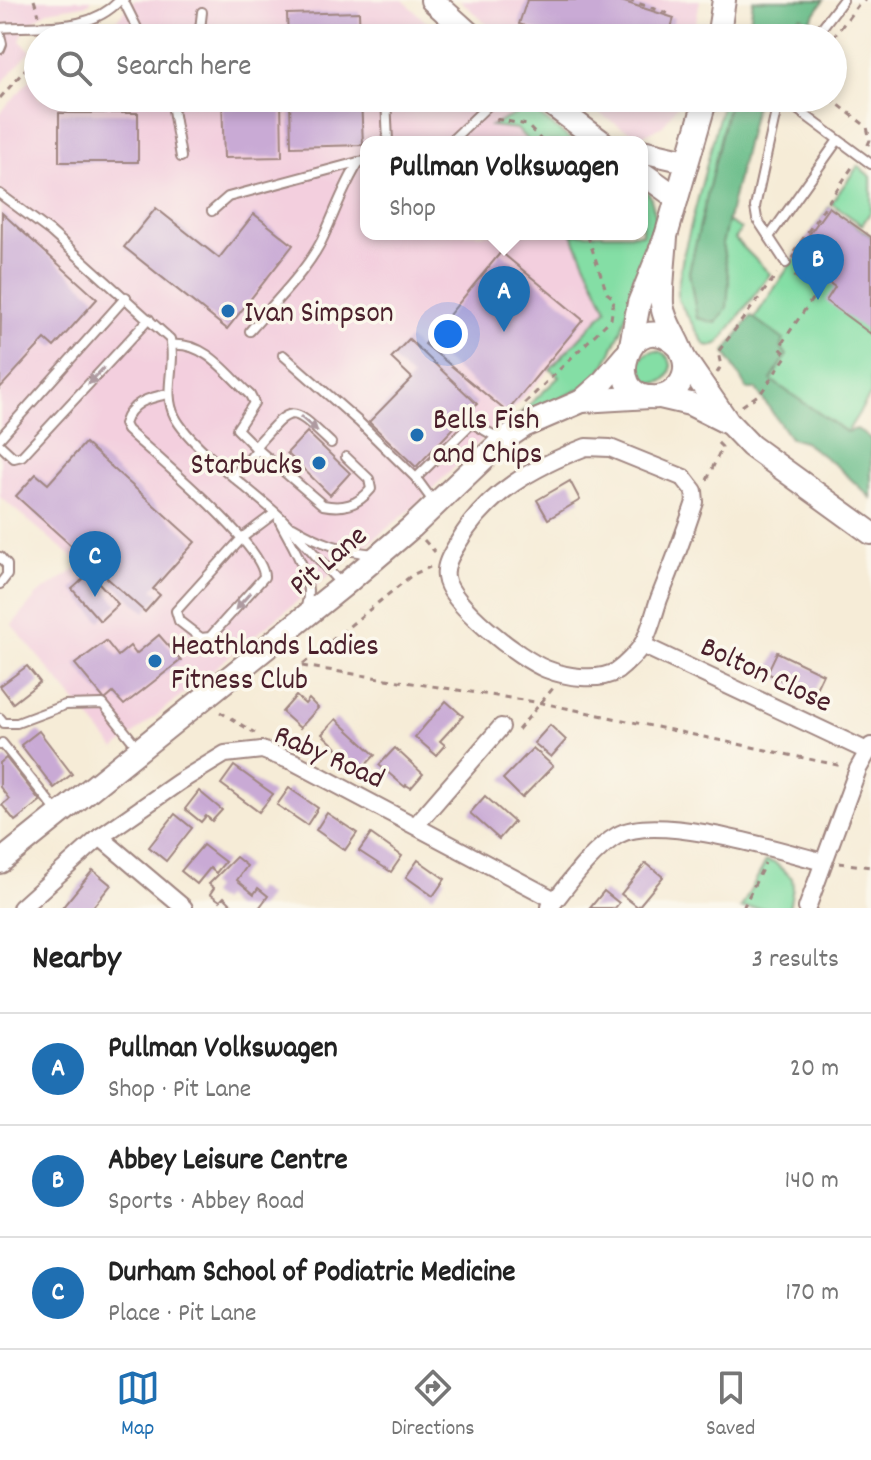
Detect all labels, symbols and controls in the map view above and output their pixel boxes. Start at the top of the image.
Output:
search box [24,24,847,112]
icon: search [52,46,96,90]
text: Search here [116,47,252,90]
popup [360,136,648,240]
text: Pullman Volkswagen [389,148,619,191]
text: Shop [389,191,436,228]
pin: B [792,234,844,300]
pin: A [478,266,530,332]
place label: Ivan Simpson [244,294,394,337]
marker: Ivan Simpson [219,302,237,320]
your location [428,314,468,354]
one-way arrow [88,366,106,385]
place label: Bells Fish and Chips [433,401,542,478]
one-way arrow [299,415,319,432]
marker: Bells Fish and Chips [408,426,426,444]
place label: Starbucks [191,446,303,489]
marker: Starbucks [310,454,328,472]
street label: Pit Lane [281,517,378,608]
pin: C [69,531,121,597]
one-way arrow [234,591,252,610]
place label: Heathlands Ladies Fitness Club [171,627,379,704]
street label: Bolton Close [692,628,838,726]
marker: Heathlands Ladies Fitness Club [146,652,164,670]
street label: Raby Road [266,716,390,803]
text: Nearby [32,936,121,985]
text: 3 results [752,942,839,979]
text: Pullman Volkswagen [108,1029,338,1072]
text: A [51,1051,65,1088]
text: 20 m [790,1051,839,1088]
text: Shop · Pit Lane [108,1072,251,1109]
text: Abbey Leisure Centre [108,1141,348,1184]
text: B [52,1163,64,1200]
text: 140 m [785,1163,839,1200]
text: Sports · Abbey Road [108,1184,304,1221]
text: Durham School of Podiatric Medicine [108,1253,516,1296]
text: C [52,1275,64,1312]
text: 170 m [785,1275,839,1312]
text: Place · Pit Lane [108,1296,256,1333]
tab: Map [116,1366,160,1445]
tab: Directions [391,1366,475,1445]
tab: Saved [706,1366,755,1445]

